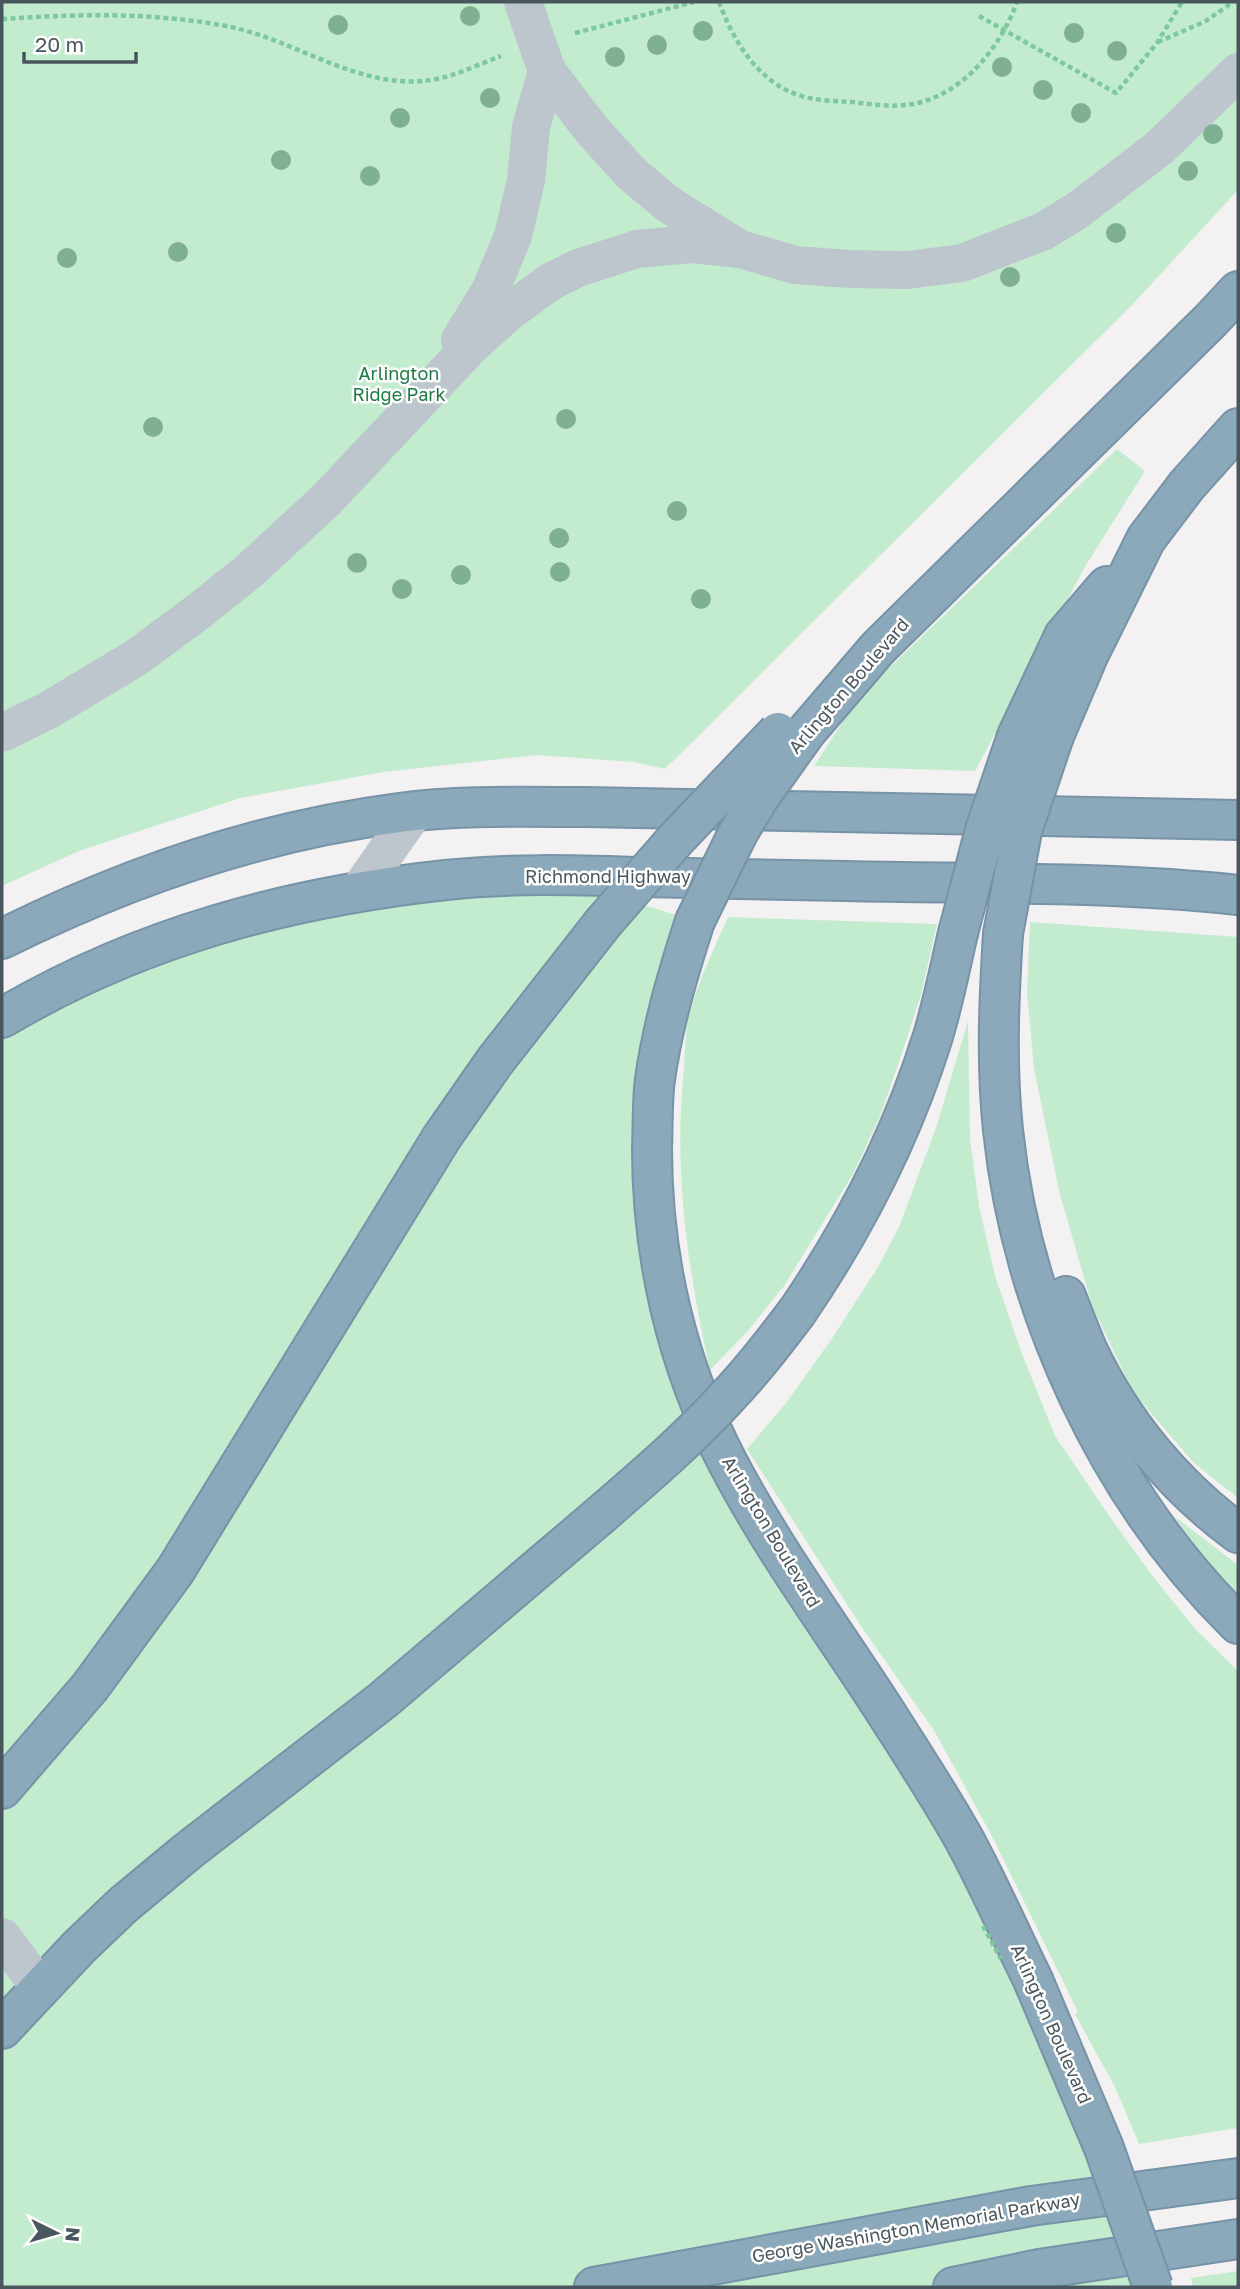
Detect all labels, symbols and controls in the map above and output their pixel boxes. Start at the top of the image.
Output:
scale bar [24,21,136,65]
text: 20 m [35,31,84,57]
park label: Arlington Ridge Park [352,362,446,405]
street label: Arlington Boulevard [783,613,913,758]
street label: Richmond Highway [525,865,691,887]
street label: Arlington Boulevard [718,1452,826,1611]
street label: Arlington Boulevard [1007,1940,1097,2107]
street label: George Washington Memorial Parkway [750,2187,1082,2267]
north arrow [21,2198,91,2268]
text: N [61,2226,86,2243]

